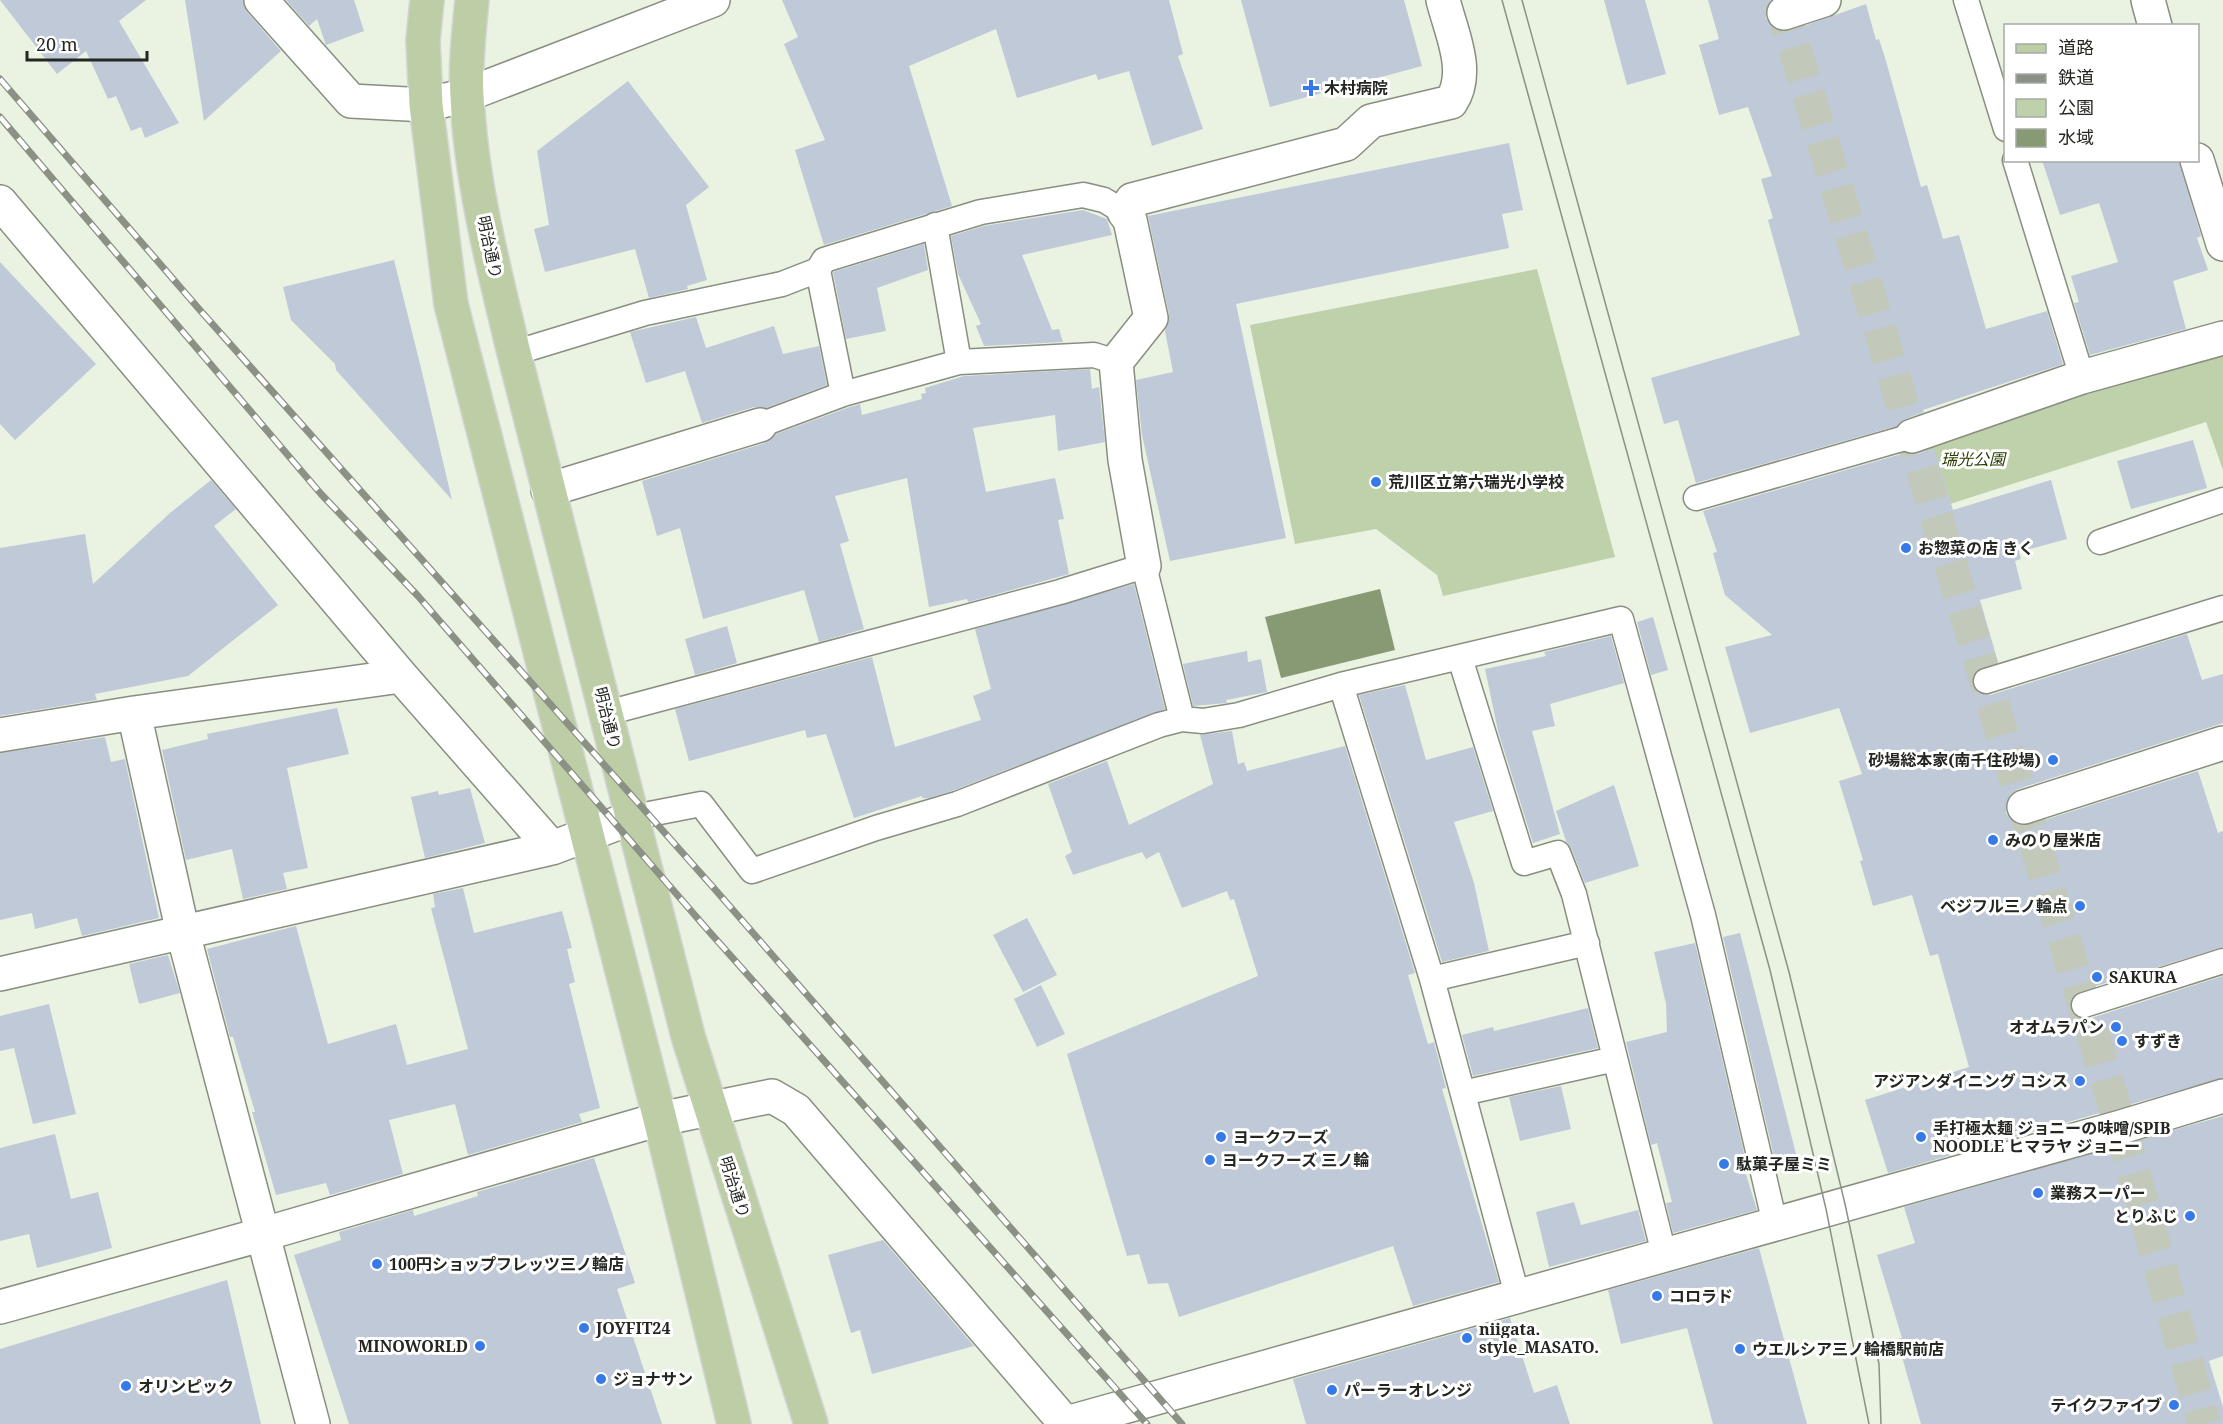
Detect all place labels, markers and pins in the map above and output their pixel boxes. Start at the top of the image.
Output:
place label: 木村病院 [1324,77,1388,99]
marker: 木村病院 [1302,79,1320,97]
place label: 荒川区立第六瑞光小学校 [1388,471,1564,493]
marker: 荒川区立第六瑞光小学校 [1369,475,1383,489]
place label: お惣菜の店 きく [1918,537,2034,559]
marker: お惣菜の店 きく [1899,541,1913,555]
place label: 砂場総本家(南千住砂場) [1868,749,2041,771]
marker: 砂場総本家(南千住砂場) [2046,753,2060,767]
place label: みのり屋米店 [2005,829,2101,851]
marker: みのり屋米店 [1986,833,2000,847]
place label: ベジフル三ノ輪点 [1940,895,2068,917]
marker: ベジフル三ノ輪点 [2073,899,2087,913]
place label: SAKURA [2109,966,2178,988]
marker: SAKURA [2090,970,2104,984]
place label: オオムラパン [2009,1016,2104,1038]
marker: オオムラパン [2109,1020,2123,1034]
place label: すずき [2134,1030,2182,1052]
marker: すずき [2115,1034,2129,1048]
place label: アジアンダイニング コシス [1873,1070,2068,1092]
marker: アジアンダイニング コシス [2073,1074,2087,1088]
place label: 手打極太麺 ジョニーの味噌/SPIB NOODLE ヒマラヤ ジョニー [1933,1117,2171,1157]
place label: ヨークフーズ [1233,1126,1328,1148]
marker: ヨークフーズ [1214,1130,1228,1144]
marker: 手打極太麺 ジョニーの味噌/SPIB NOODLE ヒマラヤ ジョニー [1914,1130,1928,1144]
place label: ヨークフーズ 三ノ輪 [1222,1149,1369,1171]
marker: ヨークフーズ 三ノ輪 [1203,1153,1217,1167]
place label: 駄菓子屋ミミ [1736,1153,1832,1175]
marker: 駄菓子屋ミミ [1717,1157,1731,1171]
place label: 業務スーパー [2050,1182,2146,1204]
marker: 業務スーパー [2031,1186,2045,1200]
place label: とりふじ [2114,1205,2178,1227]
marker: とりふじ [2183,1209,2197,1223]
place label: 100円ショップフレッツ三ノ輪店 [389,1253,624,1275]
marker: 100円ショップフレッツ三ノ輪店 [370,1257,384,1271]
place label: コロラド [1669,1285,1733,1307]
marker: コロラド [1650,1289,1664,1303]
place label: JOYFIT24 [595,1317,670,1339]
place label: niigata. style_MASATO. [1479,1318,1599,1358]
marker: JOYFIT24 [577,1321,591,1335]
marker: niigata. style_MASATO. [1460,1331,1474,1345]
place label: MINOWORLD [358,1335,468,1357]
place label: ウエルシア三ノ輪橋駅前店 [1752,1338,1944,1360]
marker: MINOWORLD [473,1339,487,1353]
marker: ウエルシア三ノ輪橋駅前店 [1733,1342,1747,1356]
place label: ジョナサン [613,1368,693,1390]
marker: ジョナサン [594,1372,608,1386]
place label: オリンピック [138,1375,234,1397]
marker: オリンピック [119,1379,133,1393]
place label: パーラーオレンジ [1344,1379,1472,1401]
marker: パーラーオレンジ [1325,1383,1339,1397]
place label: テイクファイブ [2050,1394,2162,1416]
marker: テイクファイブ [2167,1398,2181,1412]

